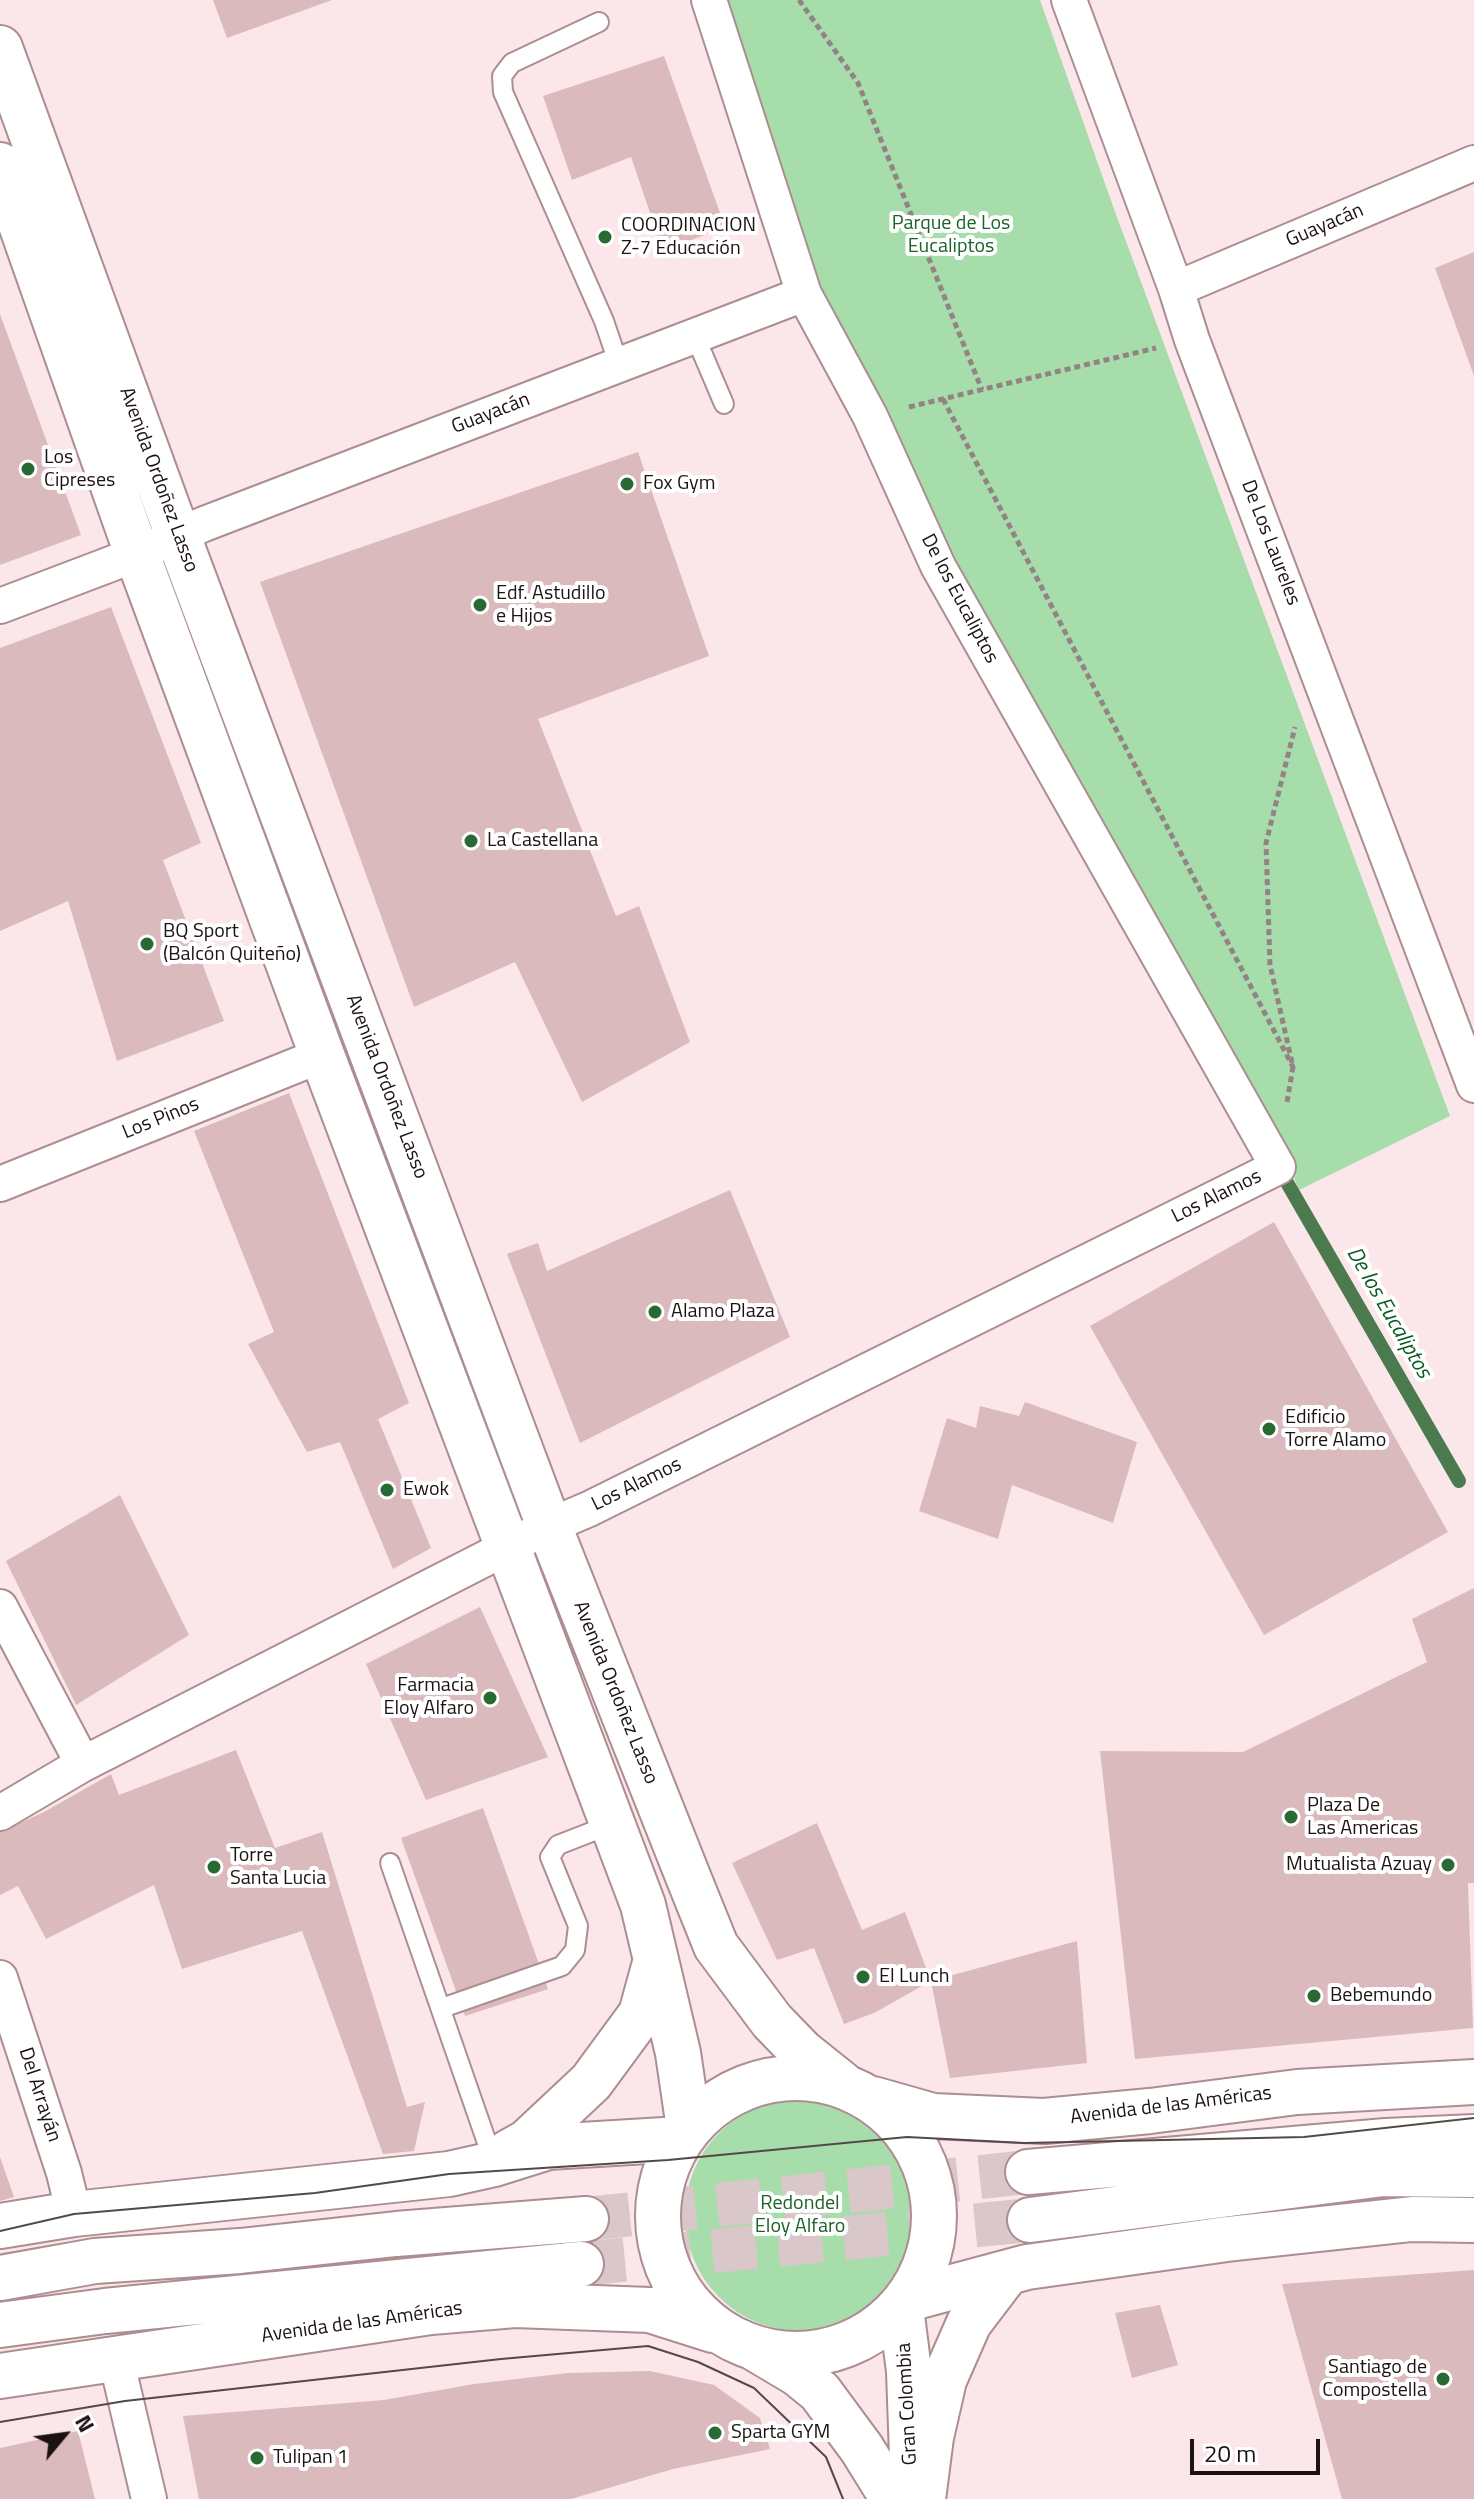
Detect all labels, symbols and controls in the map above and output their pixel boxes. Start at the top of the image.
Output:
street label: Guayacán [1283,199,1367,253]
park label: Parque de Los Eucaliptos [892,212,1010,259]
place label: COORDINACION Z-7 Educación [621,214,756,261]
marker: COORDINACION Z-7 Educación [596,228,614,246]
street label: Avenida Ordoñez Lasso [113,384,203,576]
street label: Guayacán [448,388,534,440]
place label: Los Cipreses [44,446,115,493]
marker: Los Cipreses [19,460,37,478]
place label: Fox Gym [643,472,715,496]
marker: Fox Gym [618,475,636,493]
street label: De Los Laureles [1235,477,1305,609]
street label: De los Eucaliptos [915,530,1003,668]
place label: Edf. Astudillo e Hijos [496,582,606,629]
marker: Edf. Astudillo e Hijos [471,596,489,614]
place label: La Castellana [487,829,598,853]
marker: La Castellana [462,832,480,850]
place label: BQ Sport (Balcón Quiteño) [163,920,301,967]
marker: BQ Sport (Balcón Quiteño) [138,935,156,953]
street label: Avenida Ordoñez Lasso [340,992,432,1182]
street label: Los Pinos [119,1093,203,1145]
street label: Los Alamos [1168,1165,1266,1229]
water label: De los Eucaliptos [1340,1243,1436,1383]
place label: Alamo Plaza [671,1300,775,1324]
marker: Alamo Plaza [646,1303,664,1321]
place label: Edificio Torre Alamo [1285,1406,1386,1453]
marker: Edificio Torre Alamo [1260,1420,1278,1438]
street label: Los Alamos [588,1453,686,1517]
place label: Ewok [403,1478,449,1502]
marker: Ewok [378,1481,396,1499]
street label: Avenida Ordoñez Lasso [567,1598,663,1788]
place label: Farmacia Eloy Alfaro [383,1674,474,1721]
marker: Farmacia Eloy Alfaro [481,1689,499,1707]
place label: Plaza De Las Americas [1307,1794,1418,1841]
marker: Plaza De Las Americas [1282,1808,1300,1826]
place label: Torre Santa Lucia [230,1844,326,1891]
place label: Mutualista Azuay [1286,1853,1432,1877]
marker: Mutualista Azuay [1439,1856,1457,1874]
marker: Torre Santa Lucia [205,1858,223,1876]
place label: El Lunch [879,1965,949,1989]
marker: El Lunch [854,1968,872,1986]
place label: Bebemundo [1330,1984,1432,2008]
marker: Bebemundo [1305,1987,1323,2005]
street label: Del Arrayán [12,2045,66,2145]
street label: Avenida de las Américas [1069,2082,1273,2130]
park label: Redondel Eloy Alfaro [755,2192,845,2239]
street label: Avenida de las Américas [260,2297,464,2349]
street label: Gran Colombia [893,2342,923,2466]
place label: Santiago de Compostella [1322,2356,1427,2403]
marker: Santiago de Compostella [1434,2370,1452,2388]
north arrow [24,2395,104,2475]
text: N [66,2408,104,2438]
place label: Sparta GYM [731,2421,830,2445]
scale bar [1194,2423,1324,2473]
marker: Sparta GYM [706,2424,724,2442]
text: 20 m [1204,2435,1256,2471]
place label: Tulipan 1 [273,2446,348,2470]
marker: Tulipan 1 [248,2449,266,2467]

